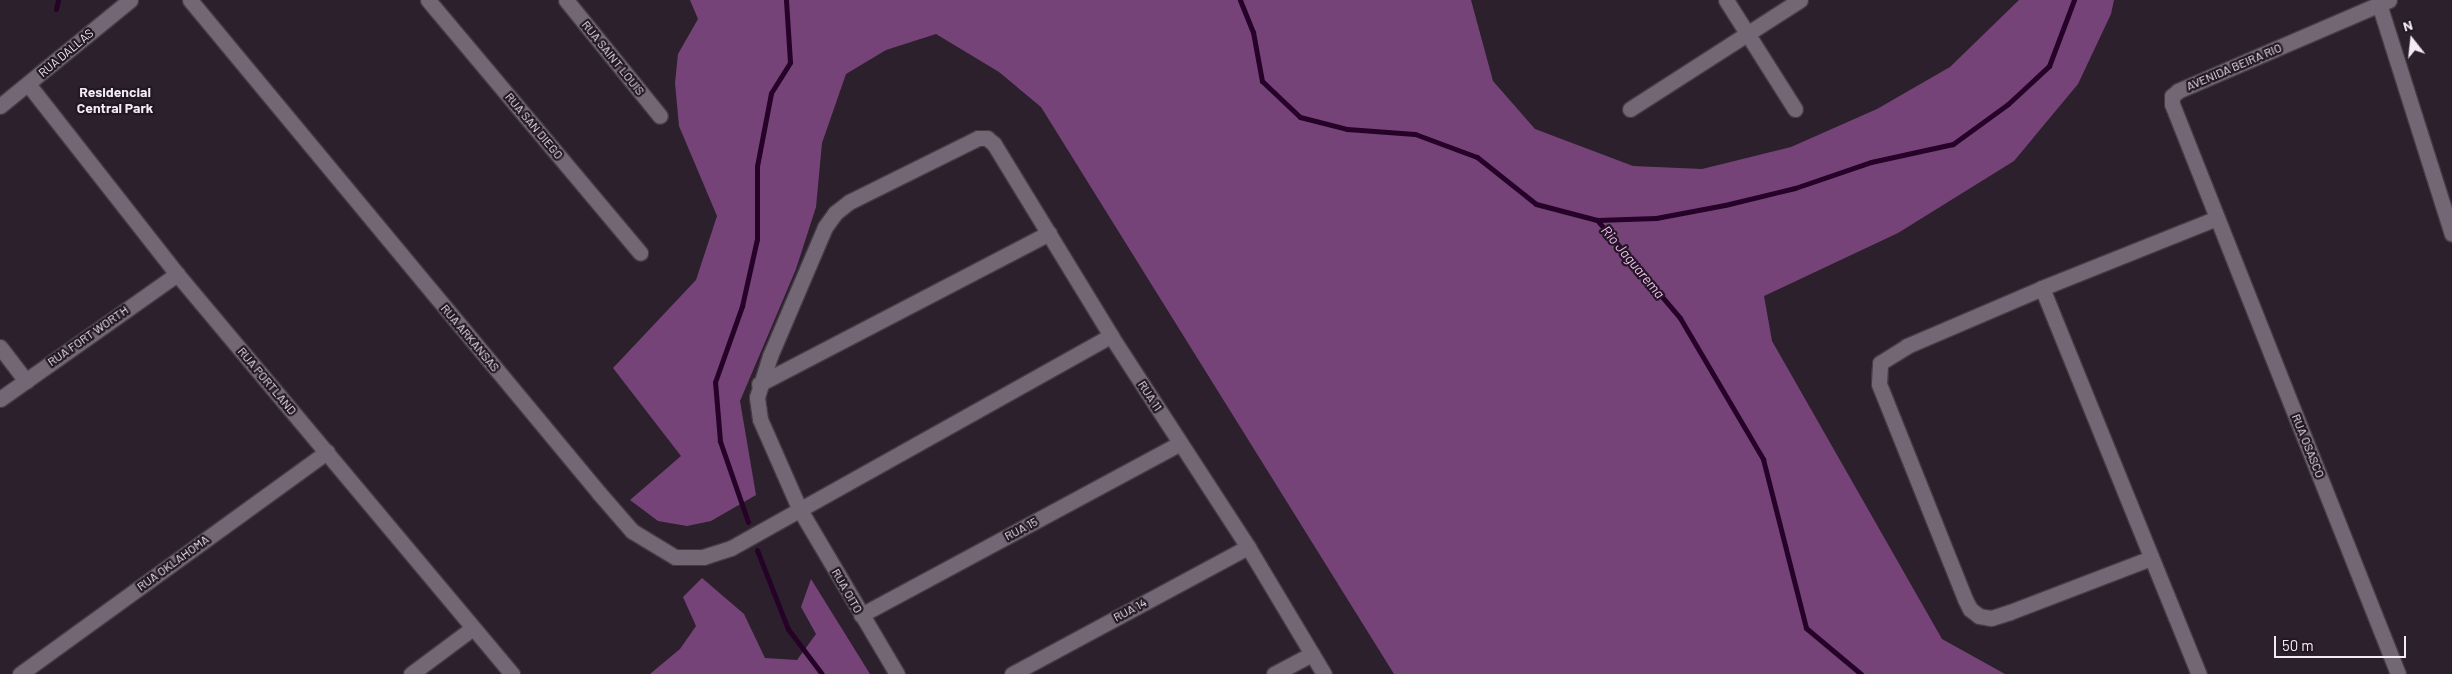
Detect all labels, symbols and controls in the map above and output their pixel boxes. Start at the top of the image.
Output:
north arrow [2387,15,2437,65]
text: N [2401,16,2415,35]
street label: RUA SAINT LOUIS [579,18,647,98]
street label: RUA DALLAS [36,26,96,80]
street label: AVENIDA BEIRA RIO [2184,40,2284,94]
district label: Residencial Central Park [77,84,153,116]
street label: RUA SAN DIEGO [502,90,566,162]
water label: Rio Jaguarema [1598,222,1668,302]
street label: RUA ARKANSAS [438,301,502,375]
street label: RUA FORT WORTH [45,303,131,369]
street label: RUA PORTLAND [235,344,299,418]
street label: RUA 11 [1135,378,1165,414]
street label: RUA OSASCO [2289,412,2327,480]
street label: RUA 15 [1002,514,1040,544]
street label: RUA OKLAHOMA [134,532,212,594]
street label: RUA OITO [829,566,865,616]
street label: RUA 14 [1111,595,1149,625]
scale bar [2277,626,2410,658]
text: 50 m [2282,636,2314,654]

